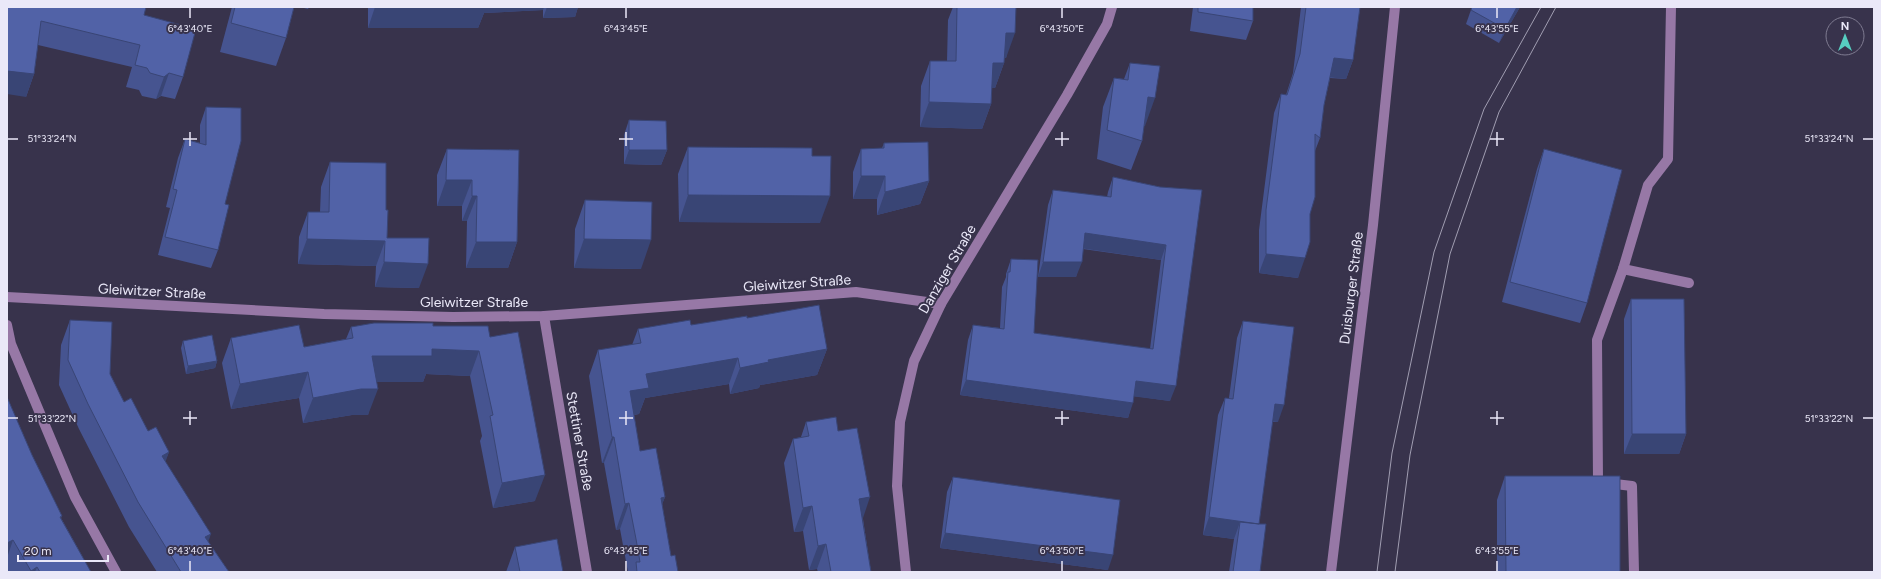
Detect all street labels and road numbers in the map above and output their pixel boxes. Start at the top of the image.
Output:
street label: Danziger Straße [915,221,980,317]
street label: Duisburger Straße [1336,230,1367,345]
street label: Gleiwitzer Straße [743,271,852,296]
street label: Gleiwitzer Straße [98,280,207,303]
street label: Gleiwitzer Straße [420,294,528,311]
street label: Stettiner Straße [562,390,597,492]

